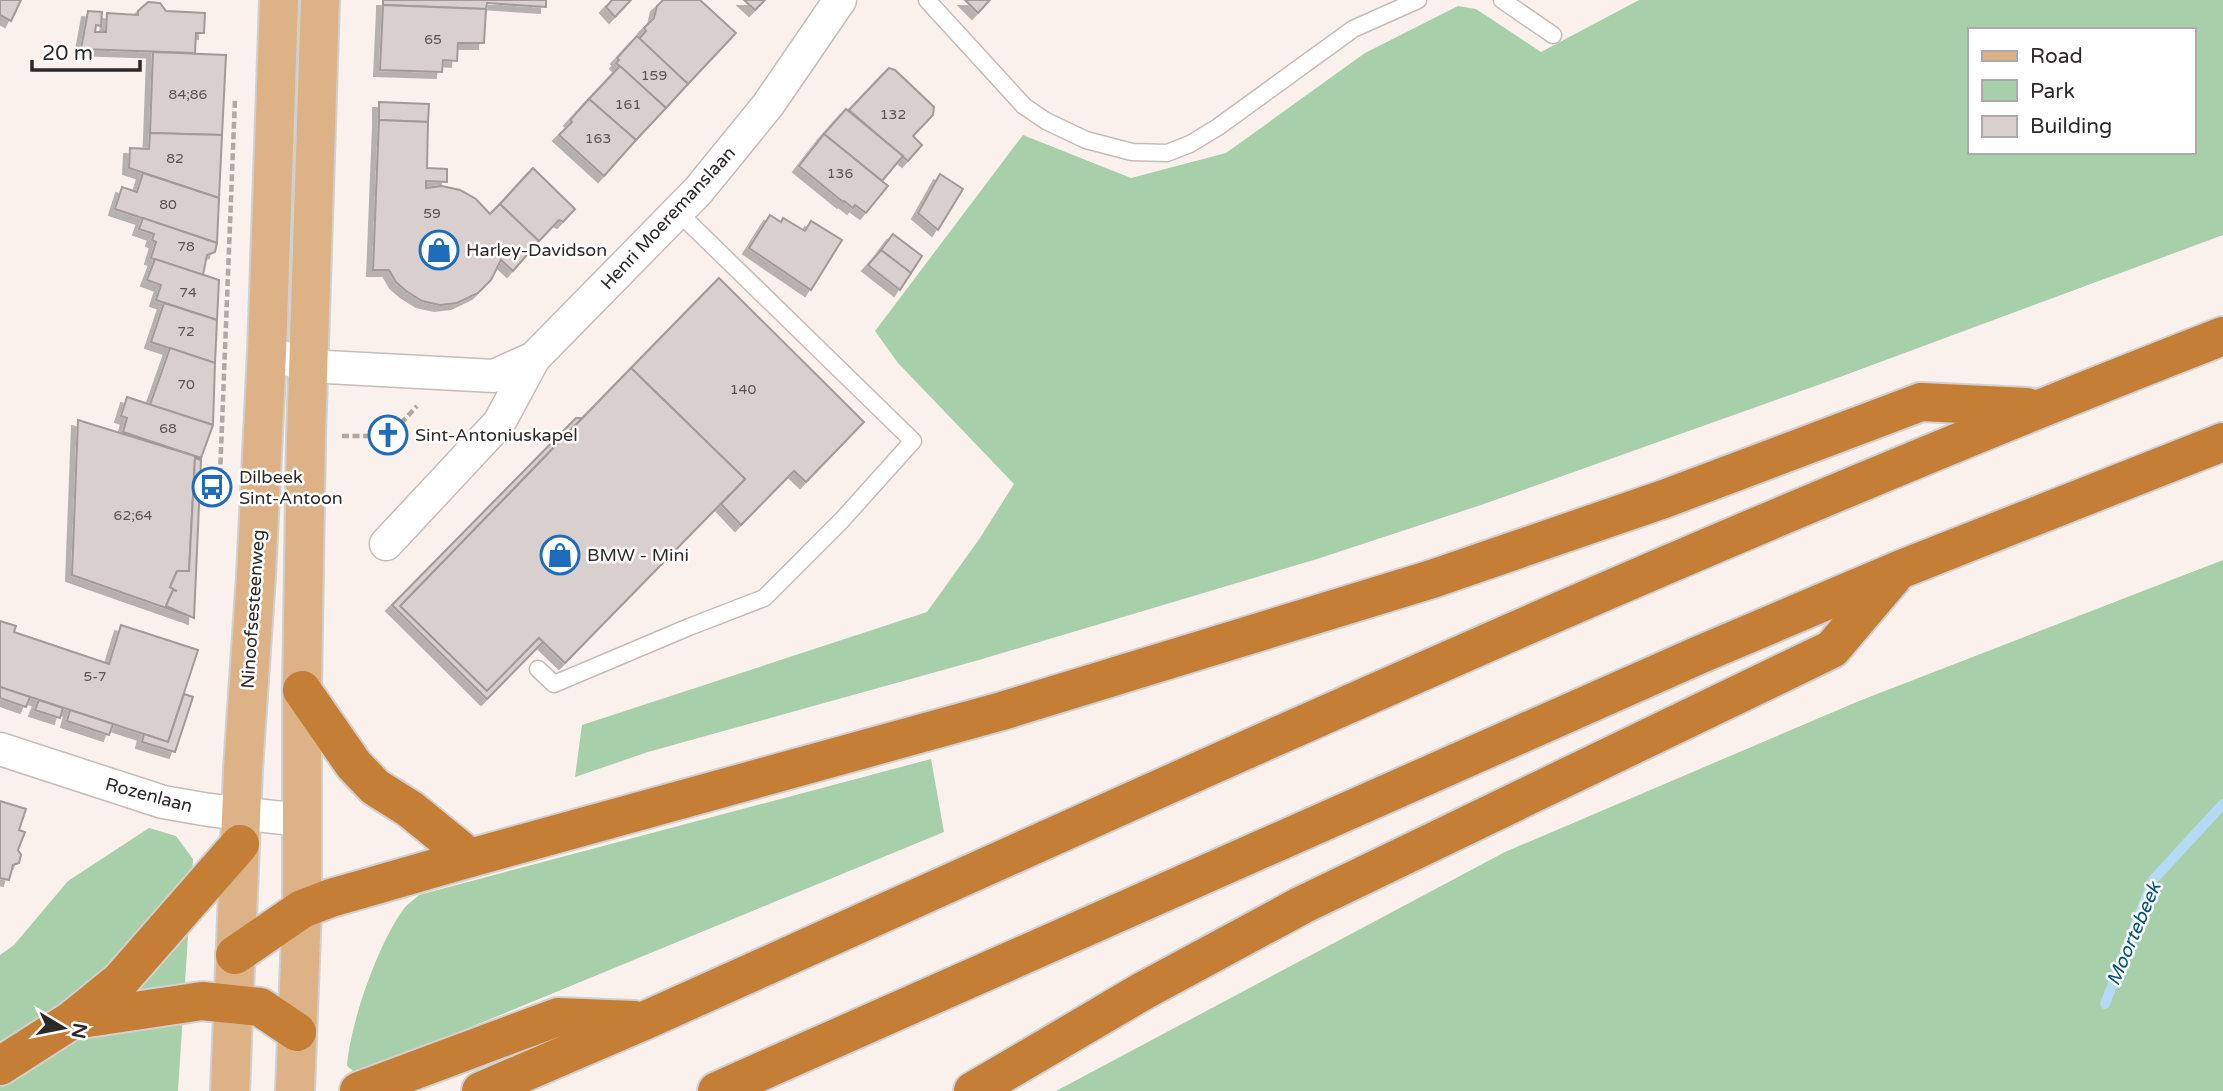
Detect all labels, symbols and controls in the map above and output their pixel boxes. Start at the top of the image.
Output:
scale bar [32,28,140,72]
legend [1968,28,2195,154]
house number: 65 [424,31,442,48]
text: 20 m [42,41,93,66]
text: Road [2030,44,2083,69]
house number: 159 [641,67,667,84]
text: Park [2030,79,2075,104]
house number: 84;86 [169,86,208,103]
house number: 161 [615,96,641,113]
house number: 132 [880,106,906,123]
text: Building [2030,114,2112,139]
house number: 163 [585,130,611,147]
street label: Henri Moeremanslaan [596,142,740,294]
house number: 82 [166,150,184,167]
house number: 136 [827,165,853,182]
house number: 80 [159,196,177,213]
house number: 59 [423,205,441,222]
shop icon: Harley-Davidson [418,229,460,271]
house number: 78 [177,238,195,255]
place label: Harley-Davidson [466,239,607,261]
house number: 74 [179,284,197,301]
house number: 72 [177,323,195,340]
house number: 70 [177,376,195,393]
house number: 140 [730,381,756,398]
church icon: Sint-Antoniuskapel [367,414,409,456]
house number: 68 [159,420,177,437]
place label: Sint-Antoniuskapel [415,424,578,446]
bus stop icon: Dilbeek Sint-Antoon [191,466,233,508]
place label: Dilbeek Sint-Antoon [239,466,343,509]
house number: 62;64 [114,507,153,524]
street label: Ninoofsesteenweg [236,529,270,689]
shop icon: BMW - Mini [539,534,581,576]
place label: BMW - Mini [587,544,689,566]
house number: 5-7 [83,668,107,685]
street label: Rozenlaan [103,773,195,817]
water label: Moortebeek [2102,877,2166,989]
north arrow [28,993,98,1063]
text: N [67,1021,91,1040]

